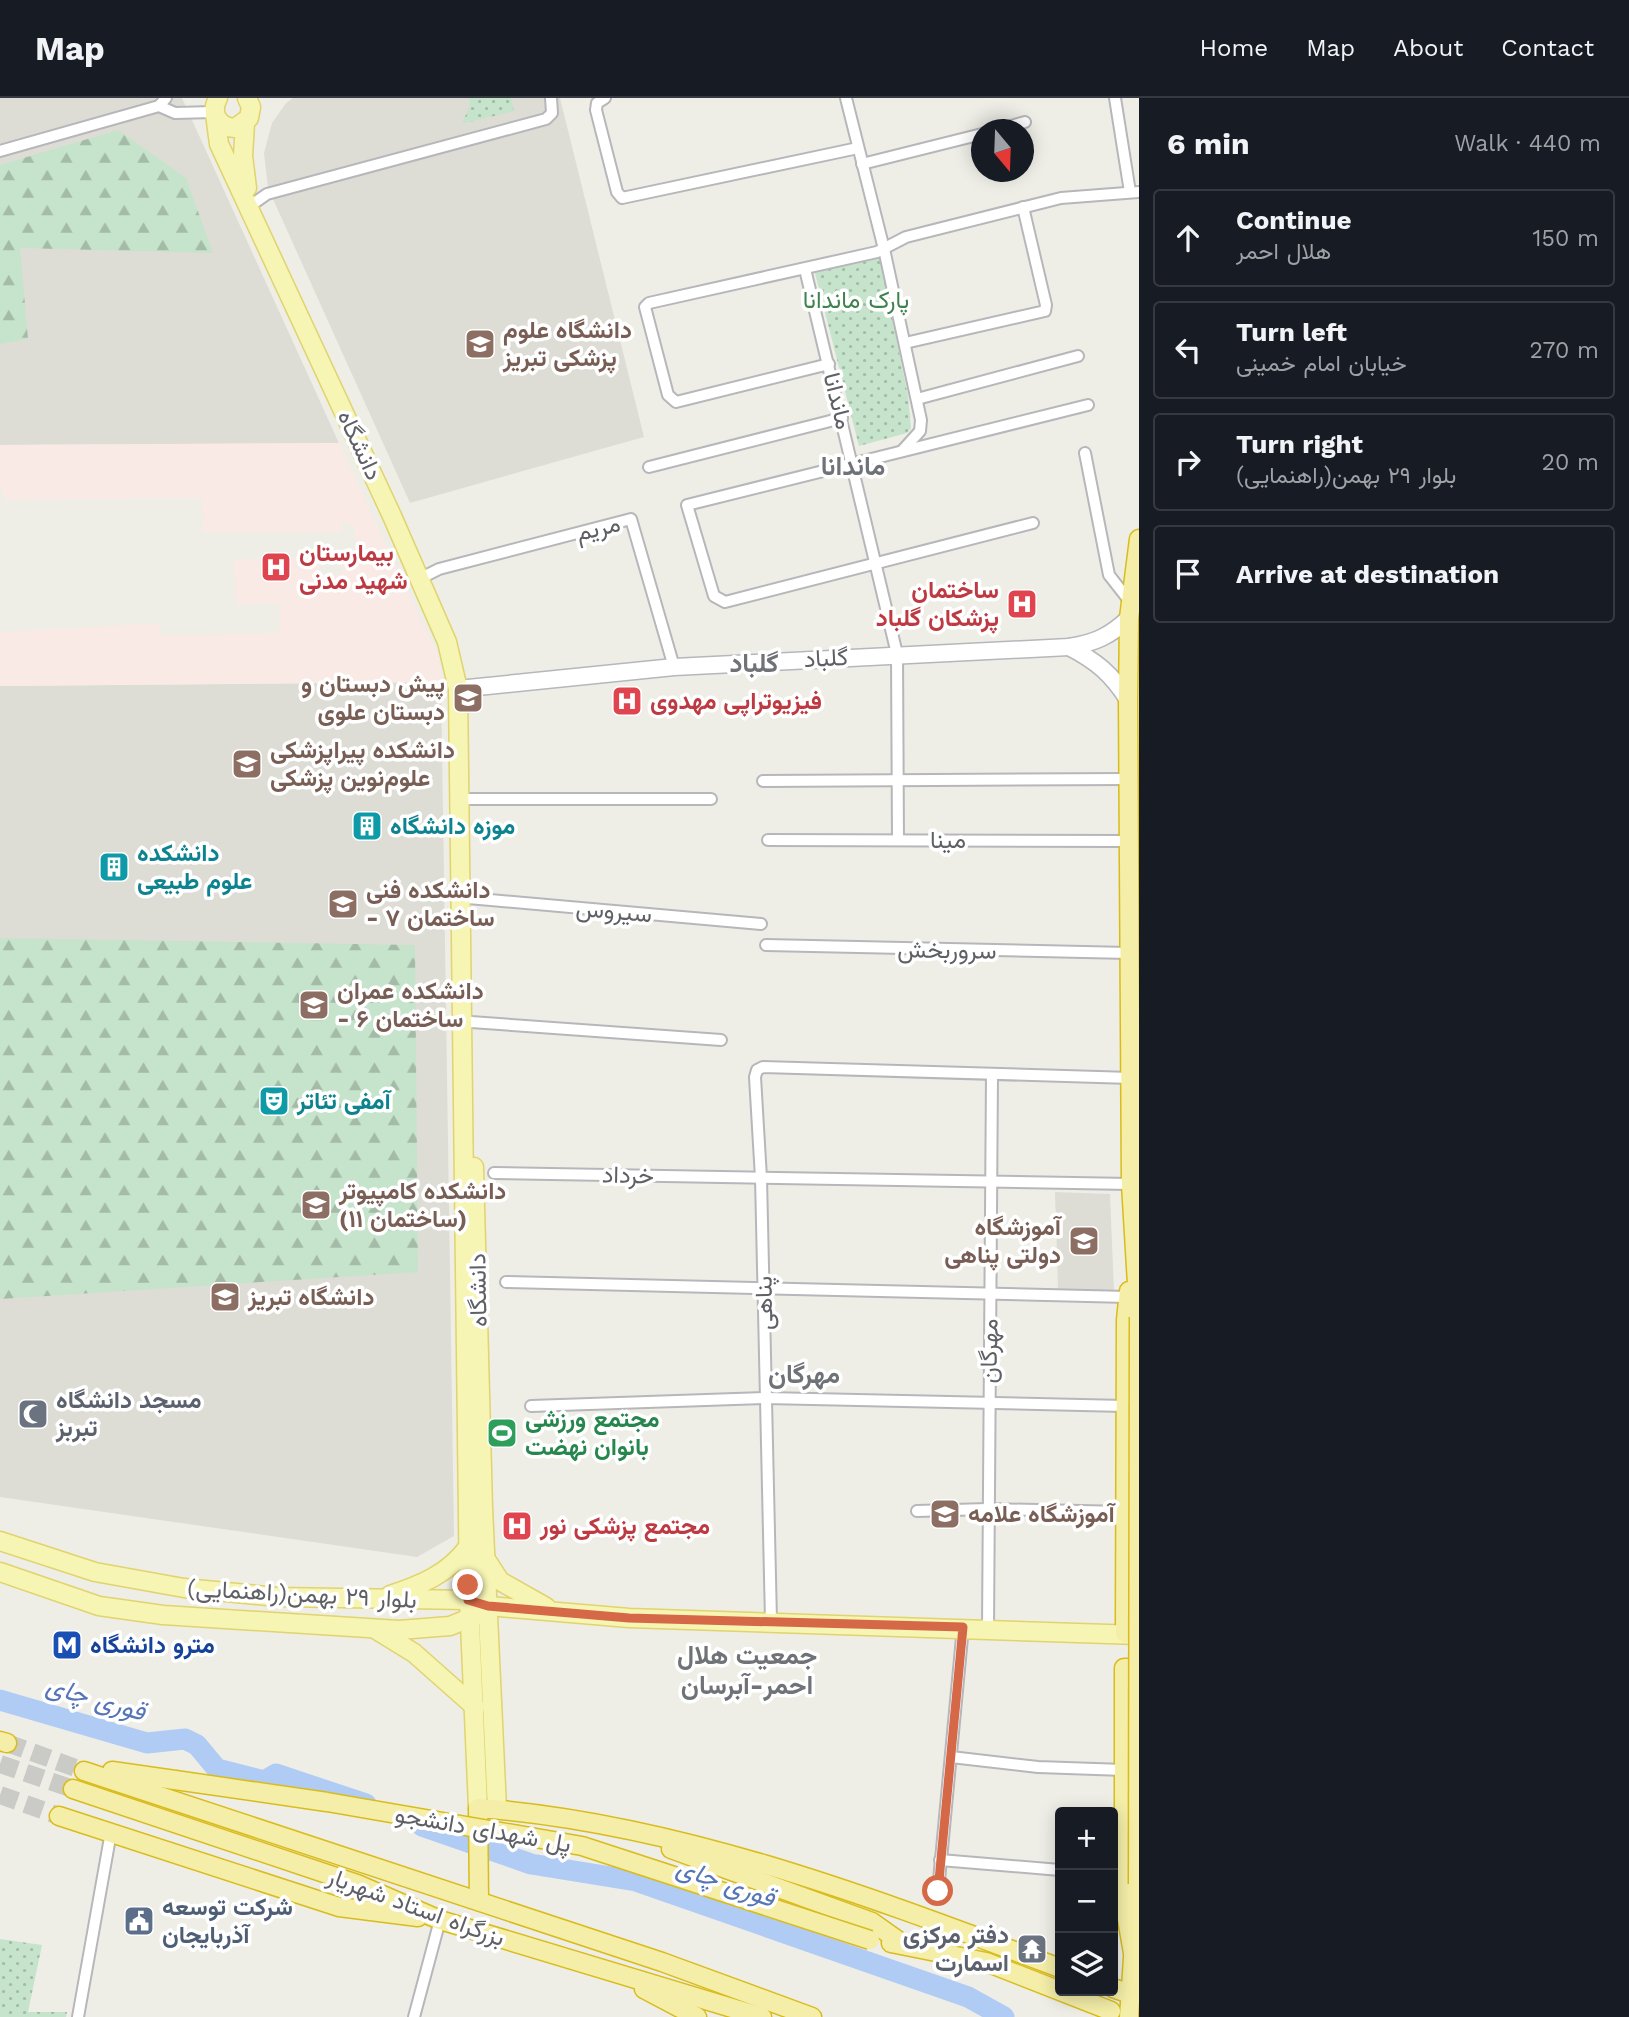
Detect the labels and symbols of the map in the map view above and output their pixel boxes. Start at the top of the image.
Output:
north arrow [971,119,1034,182]
park label: پارک ماندانا [803,286,909,316]
place label: دانشگاه علوم پزشکی تبریز [502,316,632,374]
school or university icon: دانشگاه علوم پزشکی تبریز [463,327,497,361]
street label: ماندانا [817,370,859,432]
street label: دانشگاه [332,406,388,484]
district label: ماندانا [821,451,885,481]
street label: مریم [573,509,624,549]
place label: بیمارستان شهید مدنی [299,539,408,596]
hospital icon: بیمارستان شهید مدنی [259,550,293,584]
place label: ساختمان پزشکان گلباد [876,576,999,634]
hospital icon: ساختمان پزشکان گلباد [1005,587,1039,621]
street label: گلباد [803,643,849,673]
district label: گلباد [729,648,779,678]
place label: پیش دبستان و دبستان علوی [301,670,445,727]
school or university icon: پیش دبستان و دبستان علوی [451,681,485,715]
hospital icon: فیزیوتراپی مهدوی [610,684,644,718]
place label: فیزیوتراپی مهدوی [650,687,822,717]
place label: دانشکده پیراپزشکی علوم‌نوین پزشکی [270,736,455,794]
school or university icon: دانشکده پیراپزشکی علوم‌نوین پزشکی [230,747,264,781]
building icon: موزه دانشگاه [350,809,384,843]
place label: موزه دانشگاه [390,812,515,841]
street label: مینا [930,826,966,854]
place label: دانشکده علوم طبیعی [137,839,252,897]
building icon: دانشکده علوم طبیعی [97,850,131,884]
place label: دانشکده فنی - ساختمان ۷ [366,876,495,932]
school or university icon: دانشکده فنی - ساختمان ۷ [326,887,360,921]
street label: سیروس [575,894,653,929]
street label: سروربخش [897,935,997,966]
place label: دانشکده عمران - ساختمان ۶ [337,977,484,1033]
school or university icon: دانشکده عمران - ساختمان ۶ [297,988,331,1022]
theatre icon: آمفی تئاتر [257,1084,291,1118]
place label: آمفی تئاتر [296,1087,393,1116]
street label: خرداد [602,1161,654,1190]
place label: دانشکده کامپیوتر (ساختمان ۱۱) [338,1177,506,1233]
school or university icon: دانشکده کامپیوتر (ساختمان ۱۱) [299,1188,333,1222]
place label: آموزشگاه دولتی پناهی [944,1213,1063,1271]
school or university icon: آموزشگاه دولتی پناهی [1067,1224,1101,1258]
street label: دانشگاه [463,1253,493,1327]
street label: پناهی [750,1276,780,1330]
school or university icon: دانشگاه تبریز [208,1280,242,1314]
place label: دانشگاه تبریز [247,1283,374,1312]
street label: مهرگان [974,1318,1005,1384]
district label: مهرگان [768,1359,840,1390]
place label: مسجد دانشگاه تبربز [55,1386,202,1443]
mosque icon: مسجد دانشگاه تبربز [16,1397,50,1431]
place label: مجتمع ورزشی بانوان نهضت [525,1405,660,1462]
sports icon: مجتمع ورزشی بانوان نهضت [485,1416,519,1450]
school or university icon: آموزشگاه علامه [928,1497,962,1531]
place label: آموزشگاه علامه [968,1500,1116,1529]
hospital icon: مجتمع پزشکی نور [500,1509,534,1543]
place label: مجتمع پزشکی نور [539,1512,710,1543]
route end [452,1569,483,1600]
street label: بلوار ٢٩ بهمن(راهنمایی) [186,1574,418,1615]
metro station icon: مترو دانشگاه [50,1628,84,1662]
place label: مترو دانشگاه [90,1631,215,1660]
district label: جمعیت هلال احمر-آبرسان [677,1640,817,1701]
water label: قوری چای [42,1670,151,1730]
street label: پل شهدای دانشجو [393,1800,573,1860]
water label: قوری چای [672,1851,781,1916]
street label: بزرگراه استاد شهریار [322,1862,509,1953]
route start [922,1875,953,1906]
place label: شرکت توسعه آذربایجان [162,1893,293,1950]
public building icon: شرکت توسعه آذربایجان [122,1904,156,1938]
place label: دفتر مرکزی اسمارت [903,1921,1009,1978]
temple icon: دفتر مرکزی اسمارت [1015,1932,1049,1966]

